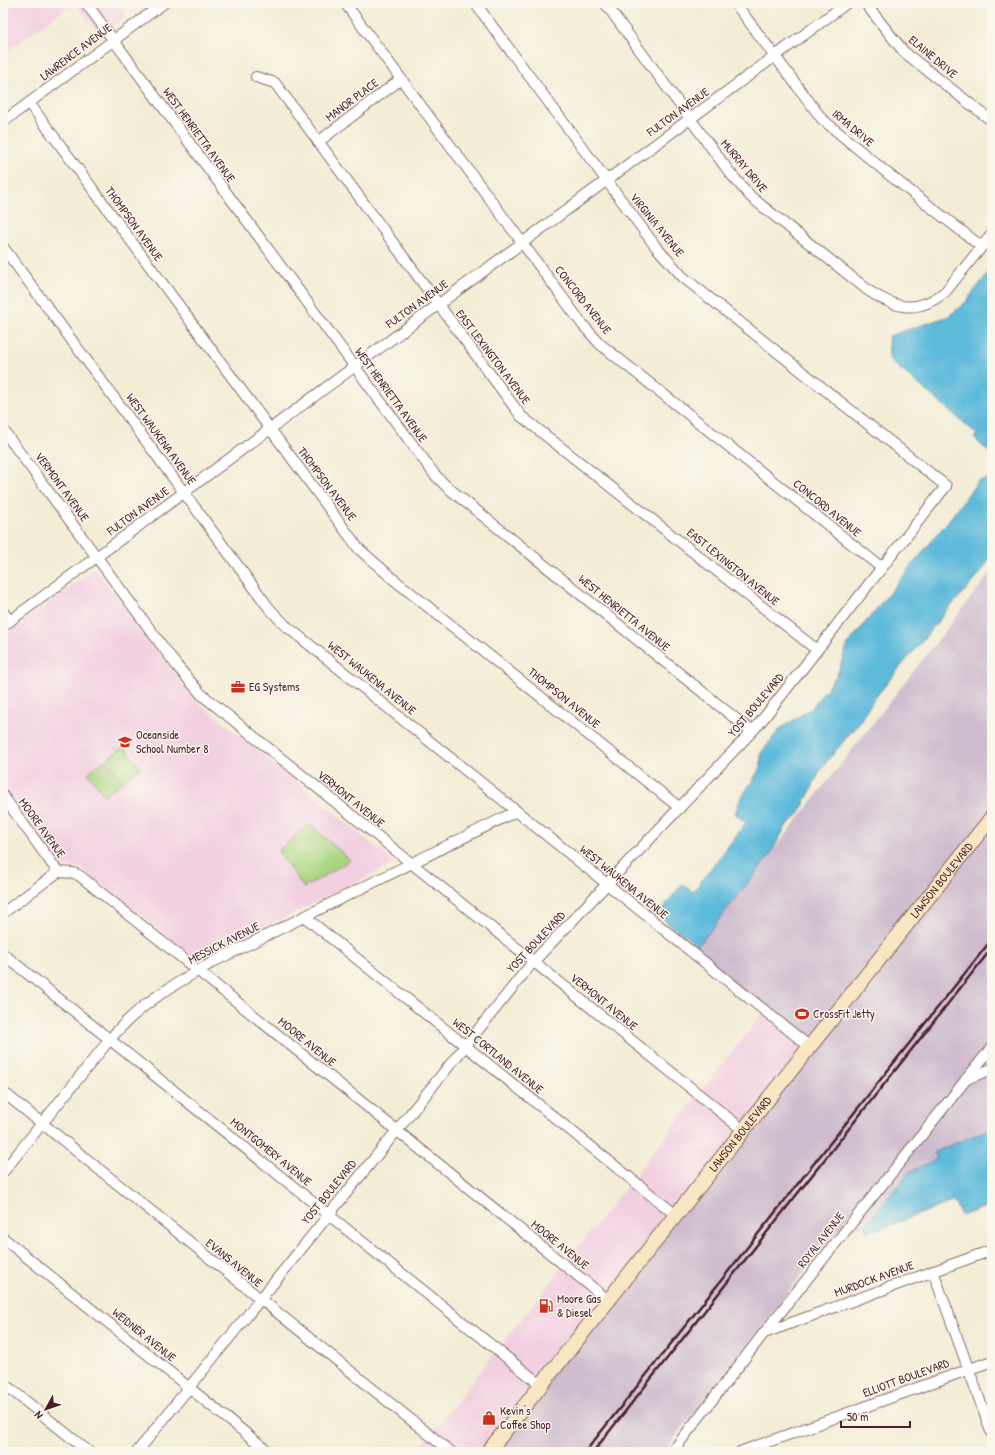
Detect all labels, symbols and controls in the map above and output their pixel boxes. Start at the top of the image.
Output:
street label: LAWRENCE AVENUE [36,19,116,84]
street label: ELAINE DRIVE [905,31,962,83]
street label: MANOR PLACE [322,74,382,125]
street label: FULTON AVENUE [642,83,713,141]
street label: WEST HENRIETTA AVENUE [159,84,240,186]
street label: IRMA DRIVE [829,105,878,151]
street label: MURRAY DRIVE [717,135,772,196]
street label: THOMPSON AVENUE [102,183,168,265]
street label: VIRGINIA AVENUE [626,189,689,261]
street label: CONCORD AVENUE [551,262,616,338]
street label: FULTON AVENUE [381,275,452,333]
street label: EAST LEXINGTON AVENUE [452,306,535,408]
street label: WEST HENRIETTA AVENUE [351,344,432,446]
street label: WEST WAUKENA AVENUE [122,390,201,488]
street label: THOMPSON AVENUE [294,443,361,525]
street label: VERMONT AVENUE [31,448,94,526]
street label: CONCORD AVENUE [790,475,865,541]
street label: FULTON AVENUE [102,482,173,540]
street label: EAST LEXINGTON AVENUE [683,524,784,610]
street label: WEST HENRIETTA AVENUE [575,570,674,655]
street label: WEST WAUKENA AVENUE [325,637,421,719]
street label: THOMPSON AVENUE [525,663,605,732]
street label: YOST BOULEVARD [724,669,788,740]
place label: EG Systems [249,678,300,695]
office icon: EG Systems [230,679,246,695]
place label: Oceanside School Number 8 [136,726,208,757]
school or university icon: Oceanside School Number 8 [117,734,133,750]
street label: VERMONT AVENUE [314,766,389,832]
street label: MOORE AVENUE [15,794,70,862]
street label: LAWSON BOULEVARD [906,838,977,921]
street label: WEST WAUKENA AVENUE [577,841,673,923]
street label: YOST BOULEVARD [503,907,569,976]
street label: MESSICK AVENUE [185,917,263,968]
street label: VERMONT AVENUE [567,969,642,1035]
place label: CrossFit Jetty [813,1005,875,1022]
sports icon: CrossFit Jetty [794,1006,810,1022]
street label: MOORE AVENUE [275,1013,340,1071]
street label: WEST CORTLAND AVENUE [449,1014,548,1098]
street label: LAWSON BOULEVARD [705,1092,775,1175]
street label: MONTGOMERY AVENUE [227,1113,316,1190]
street label: YOST BOULEVARD [297,1156,360,1228]
street label: ROYAL AVENUE [793,1208,848,1271]
street label: MOORE AVENUE [528,1216,593,1274]
street label: EVANS AVENUE [202,1234,267,1291]
street label: MURDOCK AVENUE [832,1256,917,1301]
place label: Moore Gas & Diesel [557,1290,601,1321]
fuel station icon: Moore Gas & Diesel [538,1298,554,1314]
street label: WEIDNER AVENUE [109,1304,180,1366]
street label: ELLIOTT BOULEVARD [860,1354,952,1401]
north arrow [26,1389,66,1429]
place label: Kevin's Coffee Shop [500,1402,551,1433]
scale bar [841,1403,910,1429]
text: 50 m [847,1408,868,1425]
text: N [31,1409,46,1422]
shop icon: Kevin's Coffee Shop [481,1410,497,1426]

